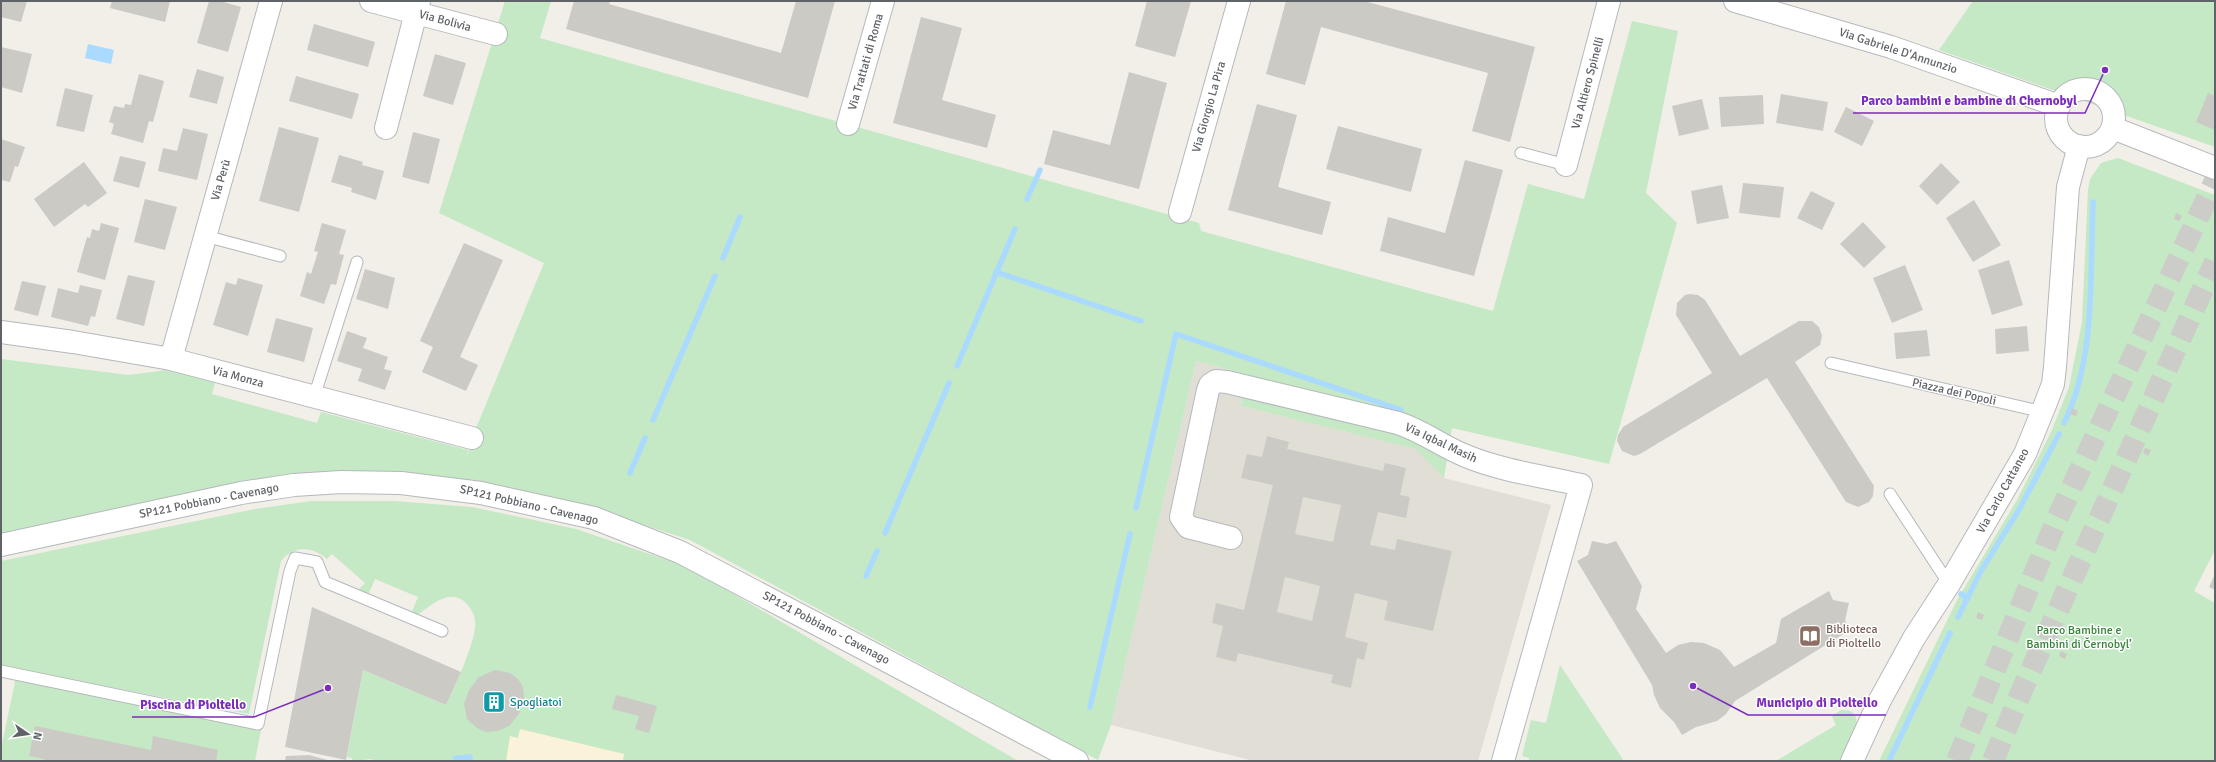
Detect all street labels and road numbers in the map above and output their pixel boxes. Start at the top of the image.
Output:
street label: Via Bolivia [417,7,473,35]
street label: Via Trattati di Roma [845,12,887,112]
street label: Via Gabriele D'Annunzio [1837,25,1959,77]
street label: Via Altiero Spinelli [1568,35,1608,131]
street label: Via Giorgio La Pira [1189,60,1229,154]
street label: Via Perù [208,158,234,202]
street label: Via Monza [211,363,265,391]
street label: Piazza dei Popoli [1910,375,1998,409]
street label: Via Iqbal Masih [1402,420,1480,466]
street label: Via Carlo Cattaneo [1973,446,2033,536]
street label: SP121 Pobbiano - Cavenago [138,480,280,522]
street label: SP121 Pobbiano - Cavenago [458,482,600,528]
street label: SP121 Pobbiano - Cavenago [760,588,892,668]

